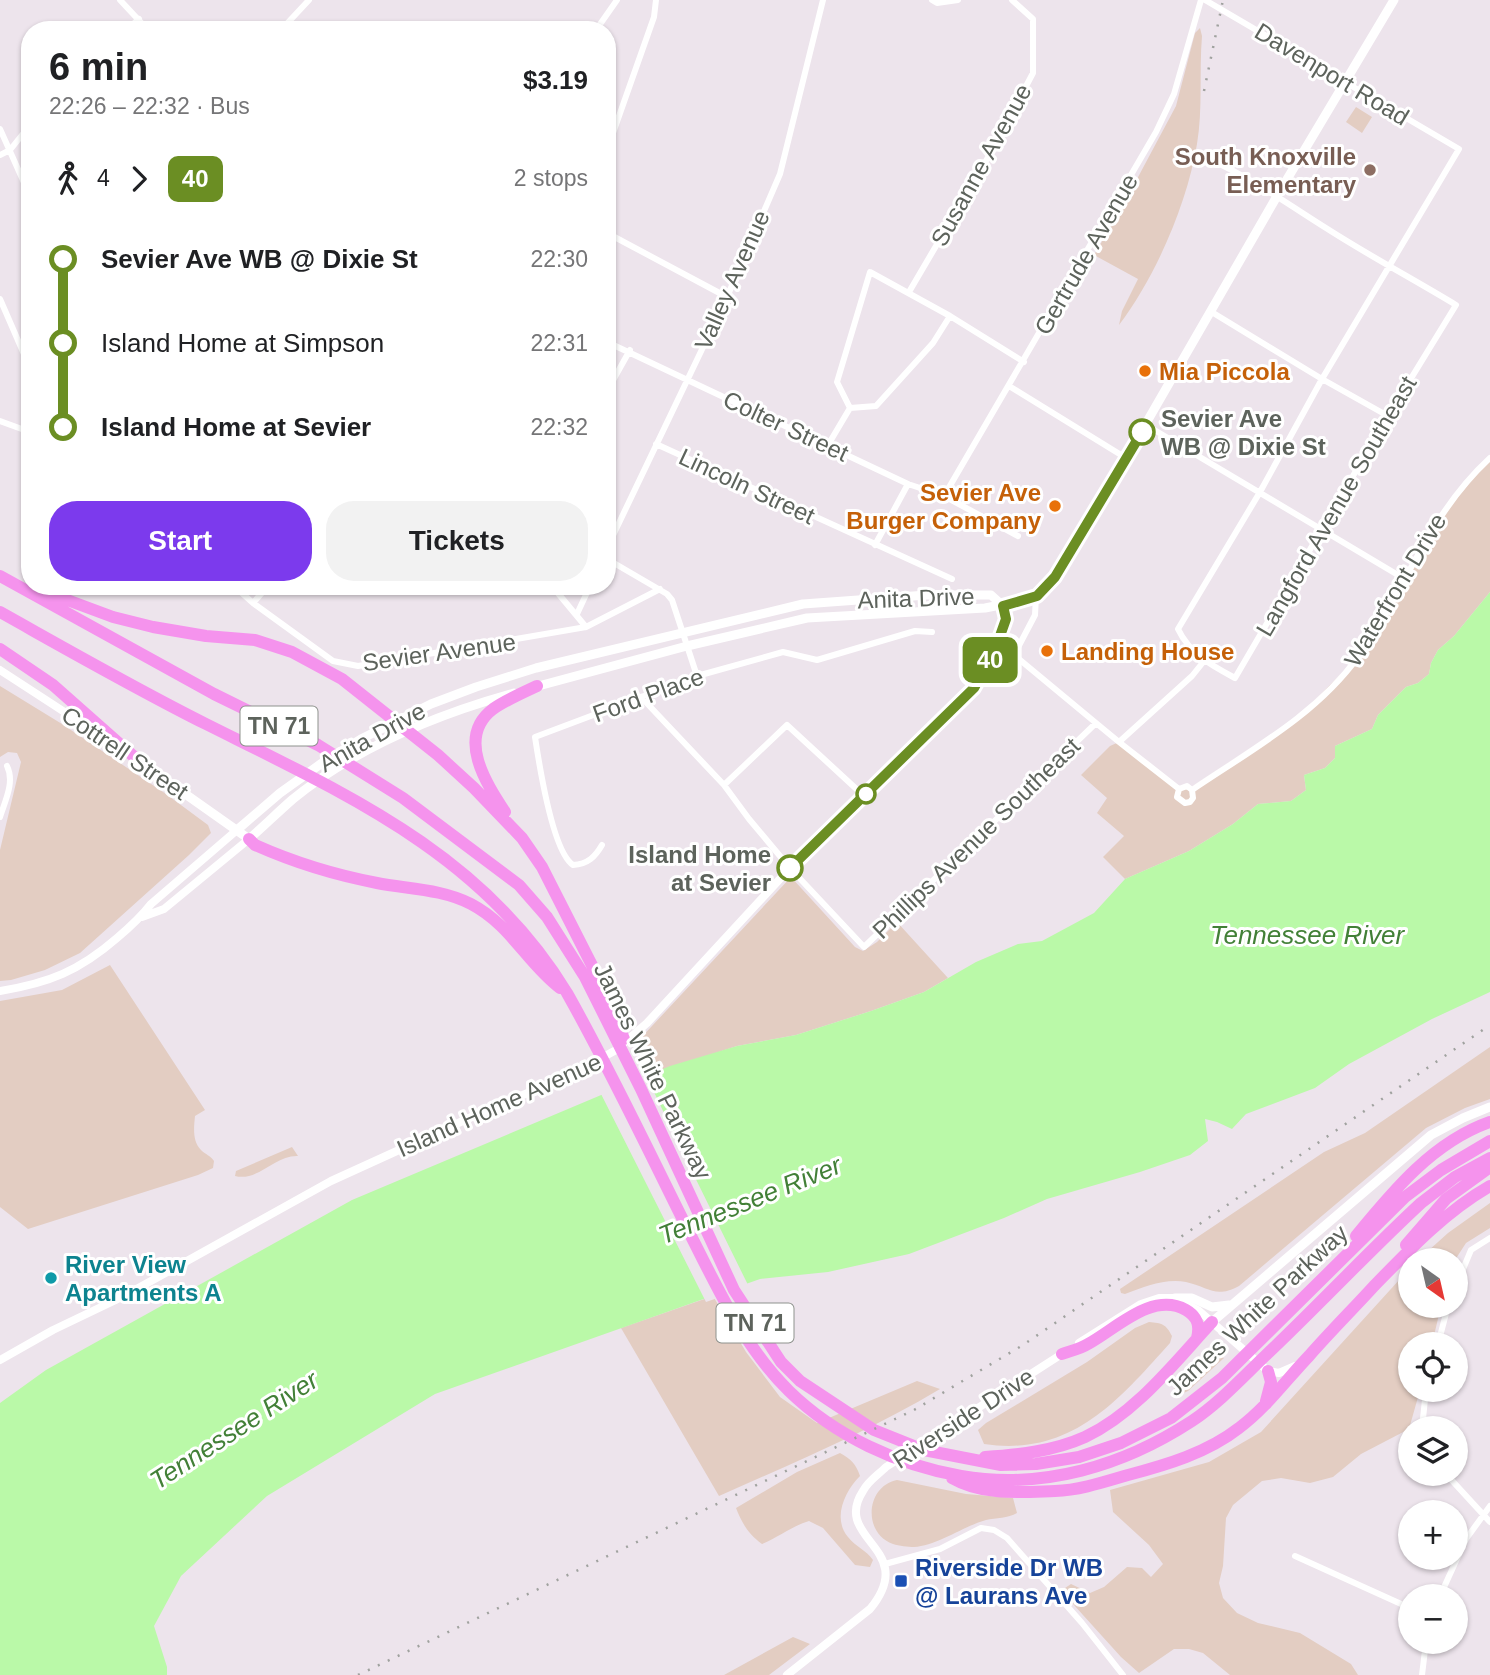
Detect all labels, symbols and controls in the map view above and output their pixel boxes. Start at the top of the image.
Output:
street label: Davenport Road [1250,17,1414,131]
text: 6 min [49,46,148,88]
text: $3.19 [523,65,588,95]
street label: Susanne Avenue [925,79,1037,251]
text: 22:26 – 22:32 · Bus [49,93,250,119]
place label: South Knoxville Elementary [1175,143,1357,198]
icon: walk [49,160,87,198]
icon: forward [120,160,158,198]
marker: South Knoxville Elementary [1362,162,1378,178]
text: 4 [97,165,110,191]
text: 40 [182,165,209,192]
text: 2 stops [514,165,588,191]
street label: Gertrude Avenue [1029,169,1143,339]
street label: Valley Avenue [689,206,775,354]
text: Sevier Ave WB @ Dixie St [101,244,418,274]
text: 22:30 [530,246,588,272]
text: Island Home at Simpson [101,328,384,358]
text: 22:31 [530,330,588,356]
place label: Mia Piccola [1159,358,1290,385]
marker: Mia Piccola [1137,363,1153,379]
street label: Langford Avenue Southeast [1250,371,1422,641]
street label: Colter Street [719,385,853,467]
place label: Sevier Ave WB @ Dixie St [1161,405,1326,460]
text: Island Home at Sevier [101,412,371,442]
text: 22:32 [530,414,588,440]
marker: Sevier Ave WB @ Dixie St [1129,419,1155,445]
street label: Lincoln Street [675,443,820,529]
place label: Sevier Ave Burger Company [846,479,1042,534]
marker: Sevier Ave Burger Company [1047,498,1063,514]
button: Start [49,501,312,581]
button: Tickets [326,501,588,581]
street label: Waterfront Drive [1339,509,1451,671]
street label: Anita Drive [857,582,975,614]
street label: Sevier Avenue [361,628,517,676]
line badge: 40 [958,637,1021,683]
place label: Landing House [1061,638,1234,665]
marker: Landing House [1039,643,1055,659]
text: 40 [977,646,1003,673]
street label: Ford Place [589,662,707,728]
street label: Anita Drive [314,697,430,777]
street label: Cottrell Street [57,701,194,805]
road number: TN 71 [240,706,318,746]
street label: Phillips Avenue Southeast [867,732,1085,944]
unlabelled marker [856,784,876,804]
place label: Island Home at Sevier [628,841,771,896]
marker: Island Home at Sevier [777,855,803,881]
water label: Tennessee River [1210,920,1405,950]
street label: James White Parkway [589,958,717,1184]
street label: Island Home Avenue [393,1048,605,1162]
water label: Tennessee River [654,1149,847,1250]
street label: James White Parkway [1161,1219,1353,1401]
north arrow [1398,1248,1468,1318]
map controls [1398,1248,1468,1654]
place label: River View Apartments A [65,1251,221,1306]
marker: River View Apartments A [43,1270,59,1286]
road number: TN 71 [716,1304,794,1342]
button: locate [1398,1332,1468,1402]
street label: Riverside Drive [887,1362,1039,1474]
water label: Tennessee River [144,1364,325,1495]
button: layers [1398,1416,1468,1486]
button: + [1398,1500,1468,1570]
place label: Riverside Dr WB @ Laurans Ave [915,1554,1103,1609]
marker: Riverside Dr WB @ Laurans Ave [893,1573,909,1589]
button: − [1398,1584,1468,1654]

